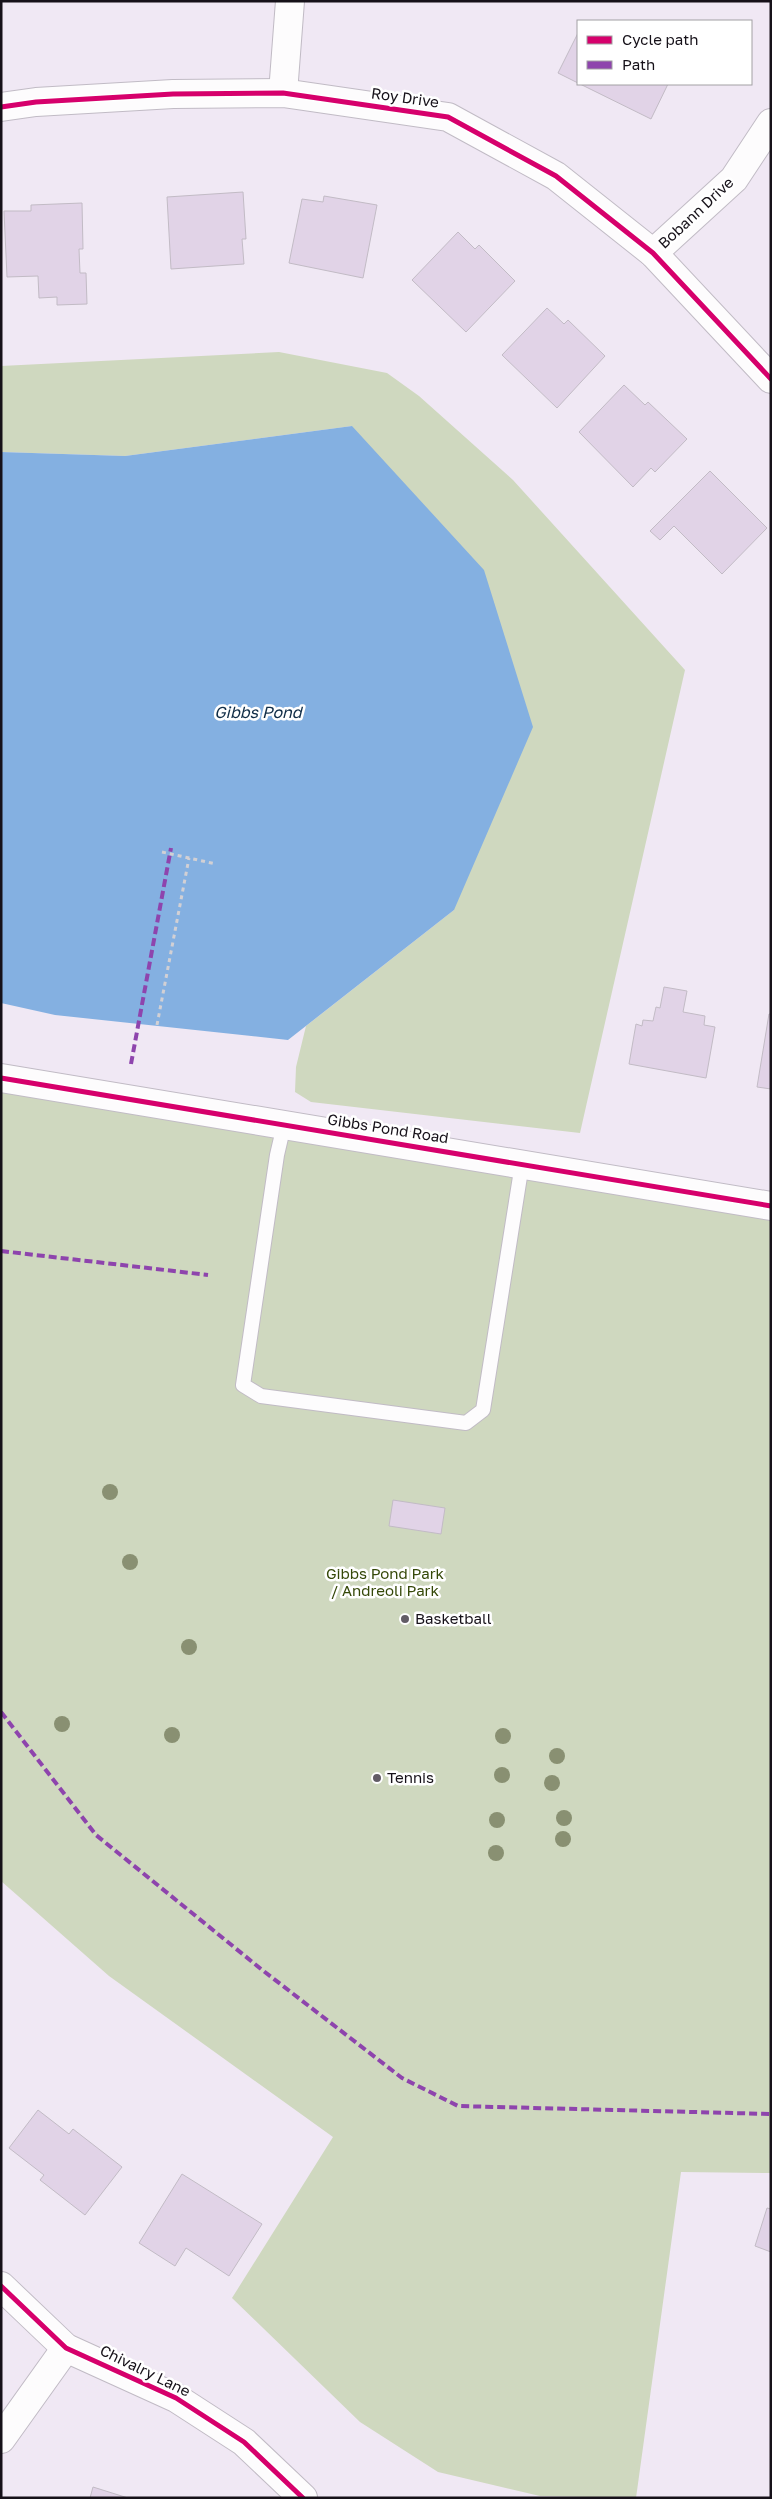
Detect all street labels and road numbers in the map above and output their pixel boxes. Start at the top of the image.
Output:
street label: Roy Drive [370,83,440,111]
street label: Bobann Drive [654,173,737,252]
street label: Gibbs Pond Road [326,1110,450,1146]
street label: Chivalry Lane [97,2340,194,2400]

